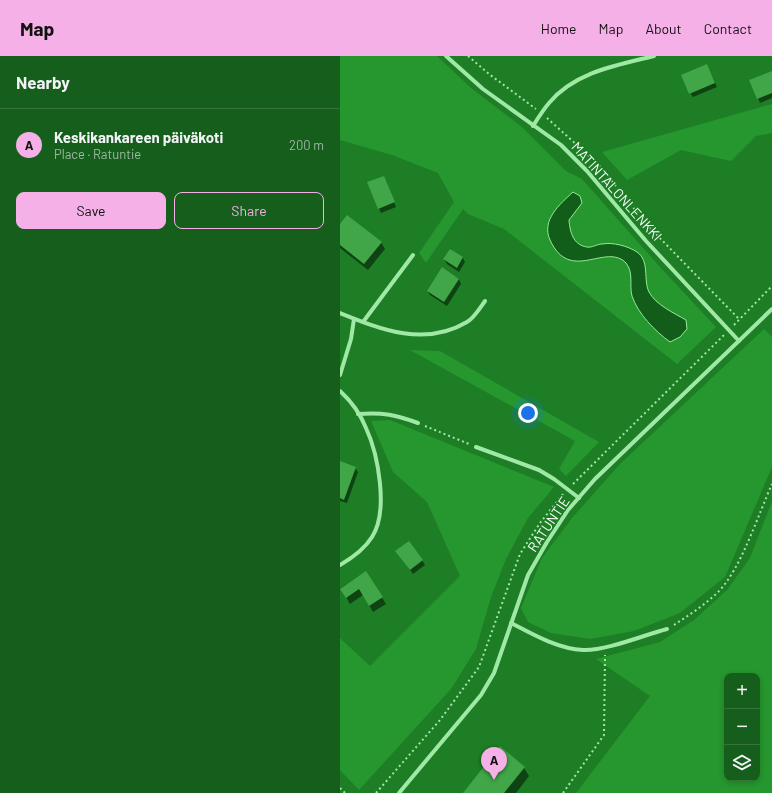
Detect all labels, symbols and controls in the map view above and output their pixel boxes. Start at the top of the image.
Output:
text: Map [20,17,54,40]
text: Home [541,20,577,37]
text: Map [599,20,623,37]
text: About [645,20,682,37]
text: Contact [704,20,752,37]
text: Nearby [16,72,70,92]
text: Keskikankareen päiväkoti [54,128,223,146]
text: A [25,137,33,153]
text: 200 m [289,137,324,153]
street label: MATINTALONLENKKI [568,138,666,244]
text: Place · Ratuntie [54,146,141,162]
button: Save [16,192,166,229]
button: Share [174,192,324,229]
your location [518,403,538,423]
street label: RATUNTIE [523,493,573,555]
map controls [724,673,760,781]
button: + [724,673,760,709]
button: − [724,709,760,745]
button: layers [724,745,760,781]
pin: A [481,747,507,780]

